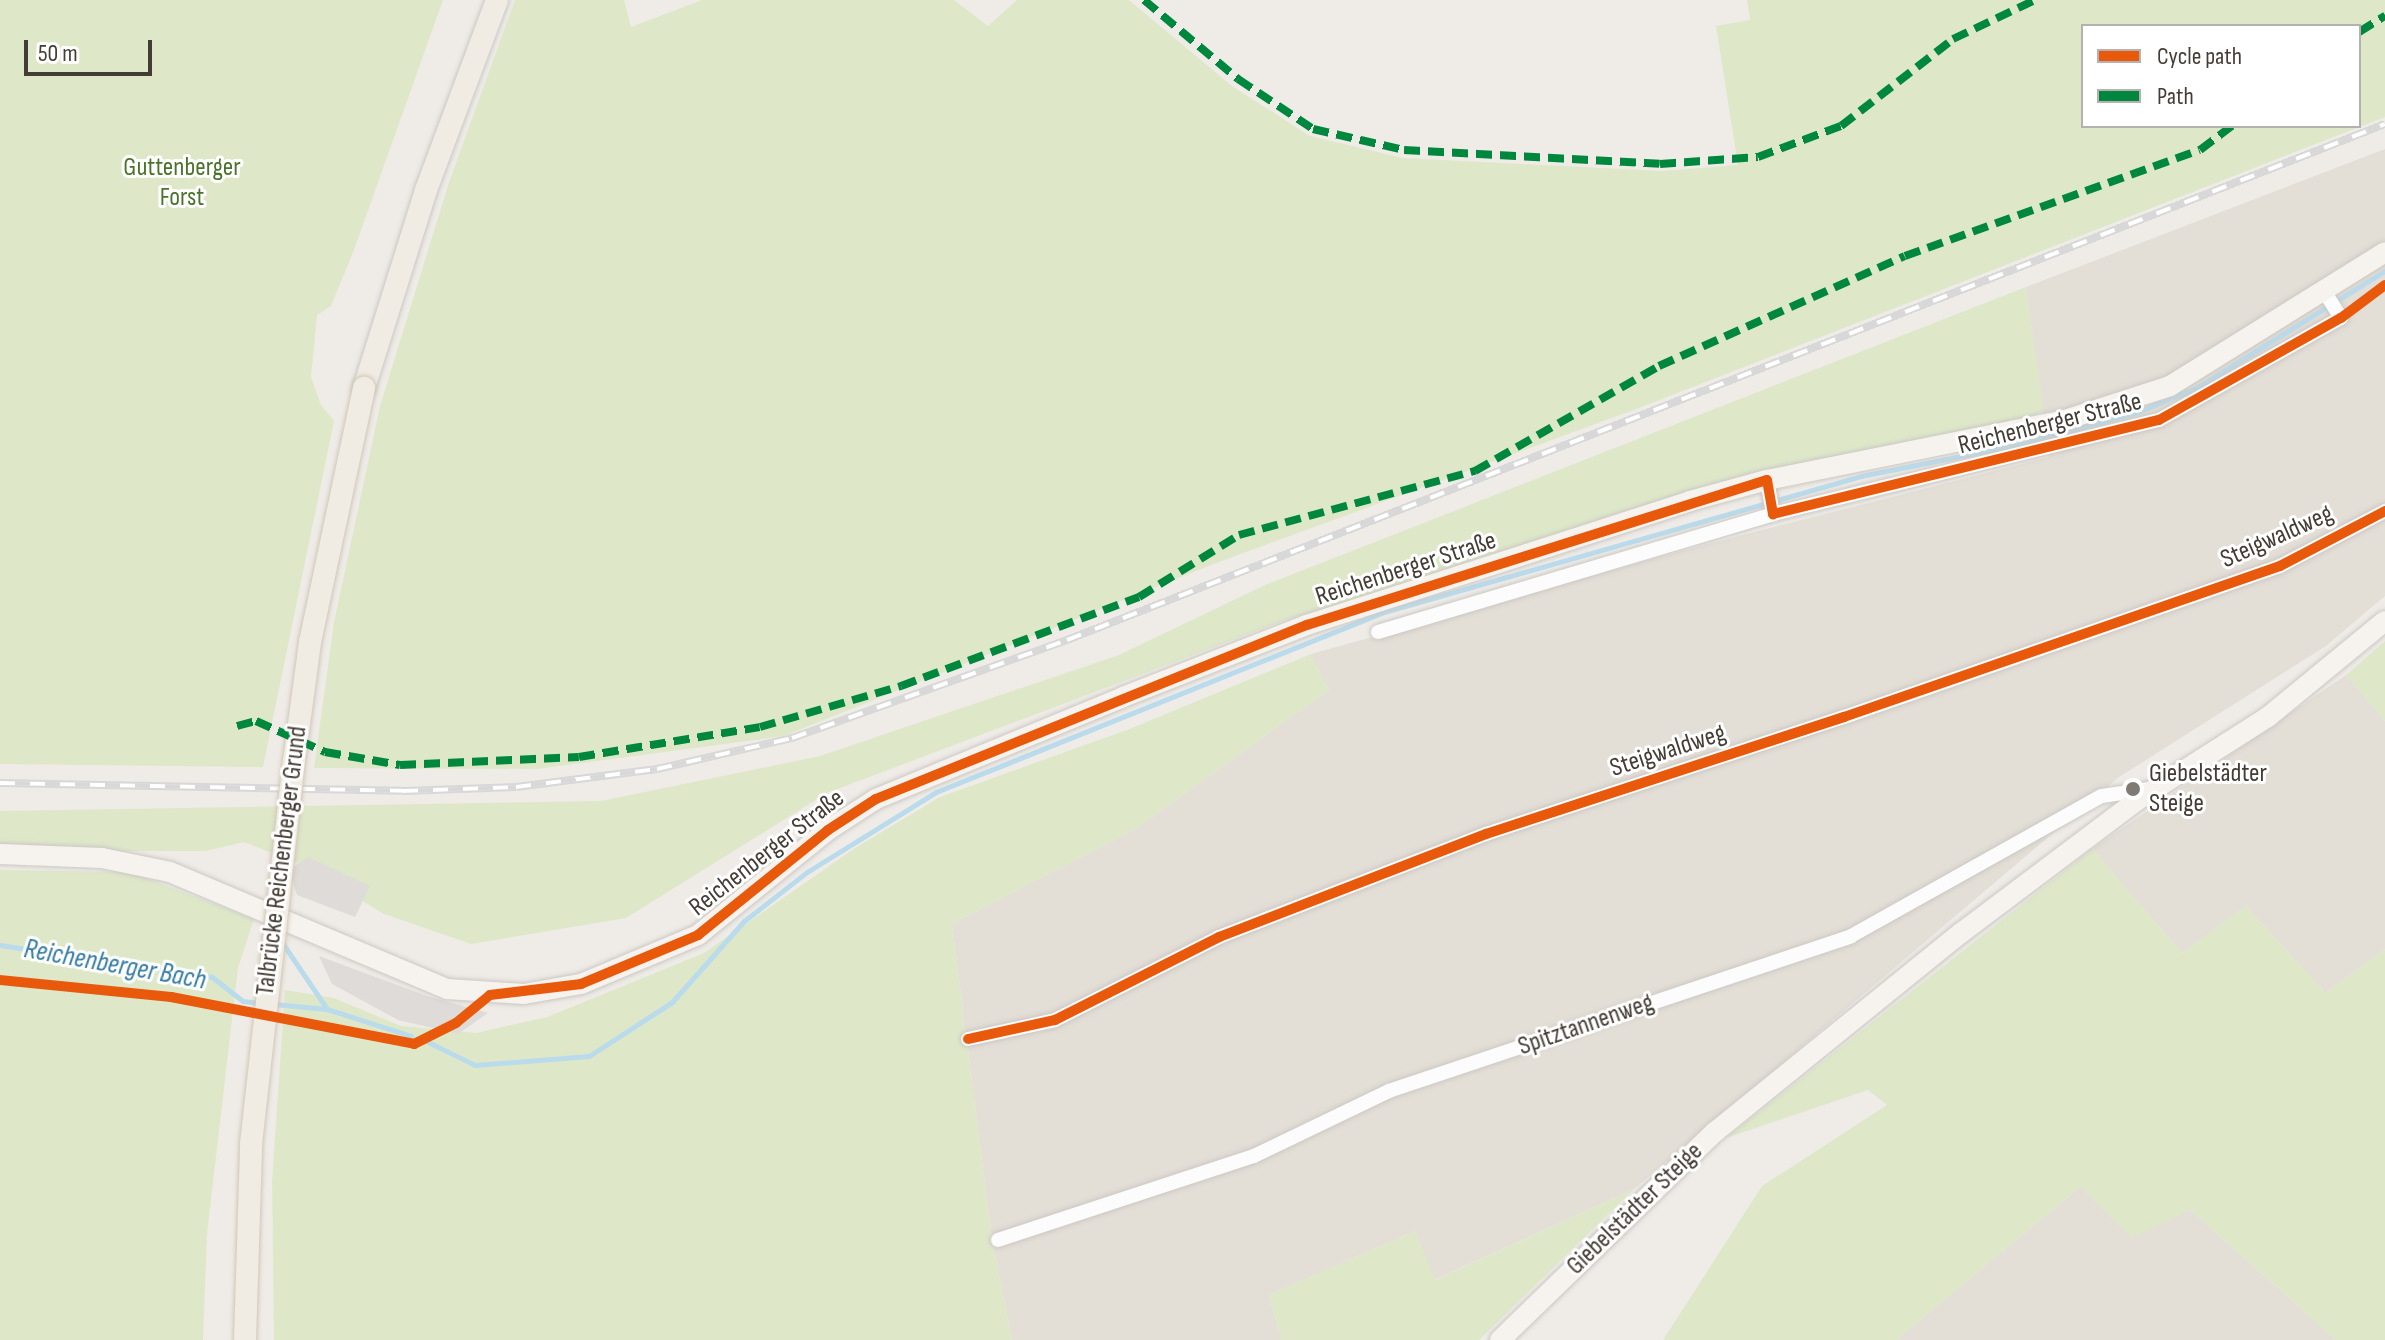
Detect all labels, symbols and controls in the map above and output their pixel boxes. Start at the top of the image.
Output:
scale bar [28,24,156,74]
legend [2081,24,2361,128]
text: 50 m [38,39,78,68]
text: Cycle path [2157,42,2242,71]
text: Path [2157,82,2194,111]
park label: Guttenberger Forst [123,152,241,214]
street label: Reichenberger Straße [1955,386,2145,462]
street label: Steigwaldweg [2216,498,2338,576]
street label: Reichenberger Straße [1312,525,1500,613]
street label: Steigwaldweg [1606,718,1730,784]
street label: Talbrücke Reichenberger Grund [250,725,314,997]
place label: Giebelstädter Steige [2149,758,2267,820]
marker: Giebelstädter Steige [2124,780,2142,798]
street label: Reichenberger Straße [683,783,851,923]
water label: Reichenberger Bach [21,932,209,998]
street label: Spitztannenweg [1514,987,1658,1063]
street label: Giebelstädter Steige [1560,1136,1710,1282]

